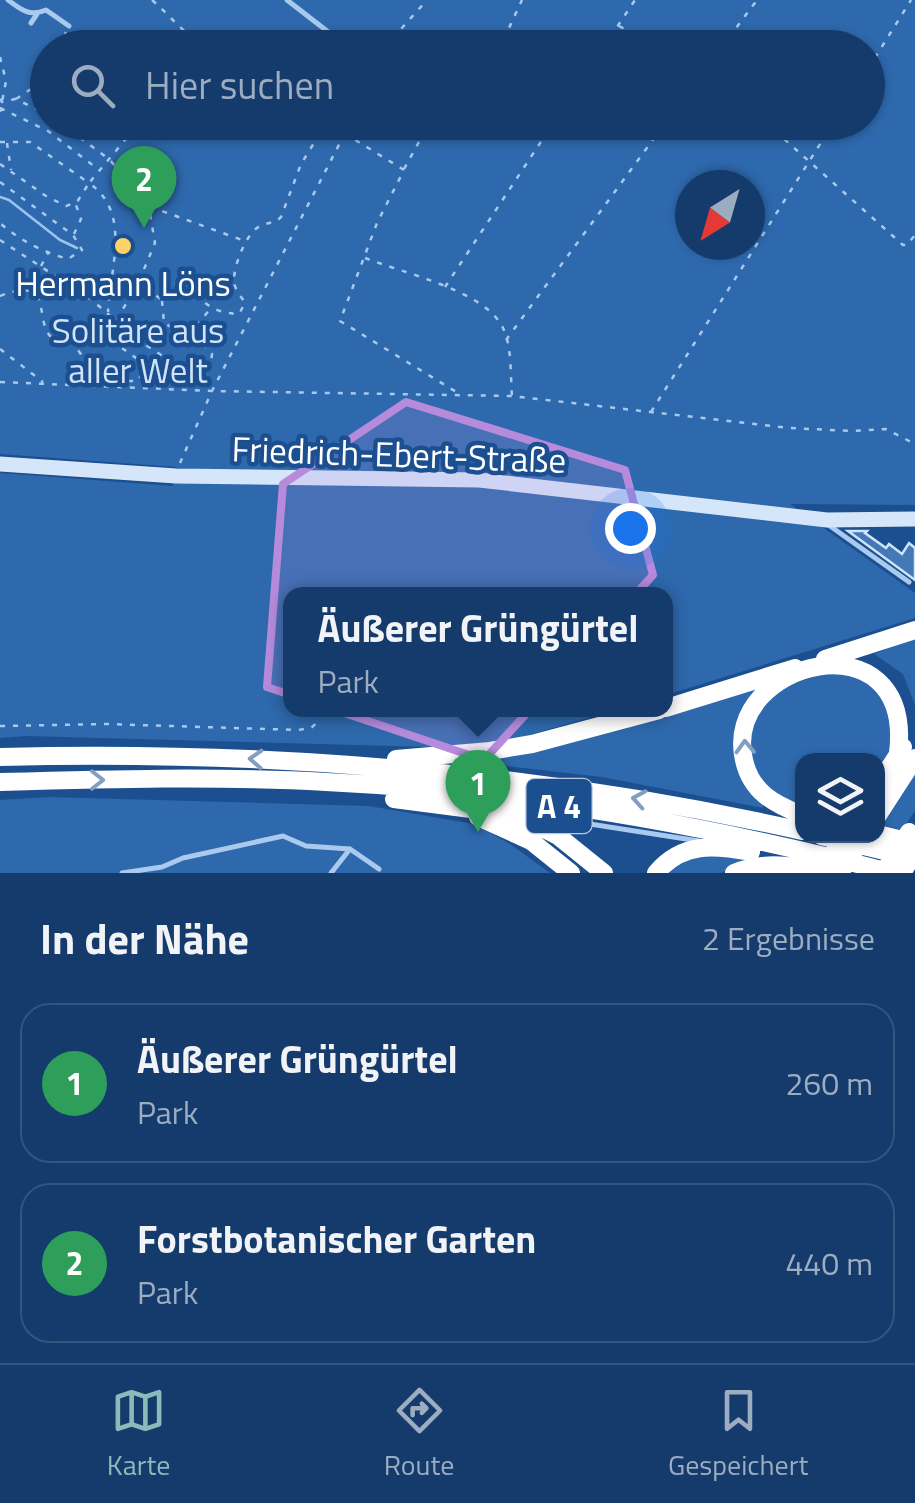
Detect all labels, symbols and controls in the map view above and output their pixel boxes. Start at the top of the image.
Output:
search box [30,30,885,140]
text: Hier suchen [145,56,334,114]
icon: search [65,58,120,113]
pin: 2 [112,146,176,228]
north arrow [675,170,765,260]
marker: Hermann Löns [112,235,134,257]
place label: Hermann Löns [15,256,231,310]
park label: Solitäre aus aller Welt [52,303,224,397]
street label: Friedrich-Ebert-Straße [231,421,567,487]
your location [605,503,656,554]
popup [283,587,673,717]
text: Äußerer Grüngürtel [318,599,638,657]
text: Park [318,657,379,705]
one-way arrow [734,739,755,755]
one-way arrow [247,749,263,770]
pin: 1 [446,750,510,832]
map controls [795,753,885,843]
button: layers [795,753,885,843]
one-way arrow [90,769,106,791]
road number: A 4 [526,779,592,833]
one-way arrow [631,789,648,810]
text: In der Nähe [40,906,249,970]
text: 2 Ergebnisse [702,914,875,962]
text: Äußerer Grüngürtel [137,1030,458,1088]
text: 1 [66,1059,83,1107]
text: 260 m [785,1059,873,1107]
text: Park [137,1088,198,1136]
text: Forstbotanischer Garten [137,1210,536,1268]
text: 2 [66,1239,83,1287]
text: 440 m [785,1239,873,1287]
text: Park [137,1268,198,1316]
tab: Karte [107,1383,170,1486]
tab: Route [384,1383,454,1486]
tab: Gespeichert [668,1383,808,1486]

